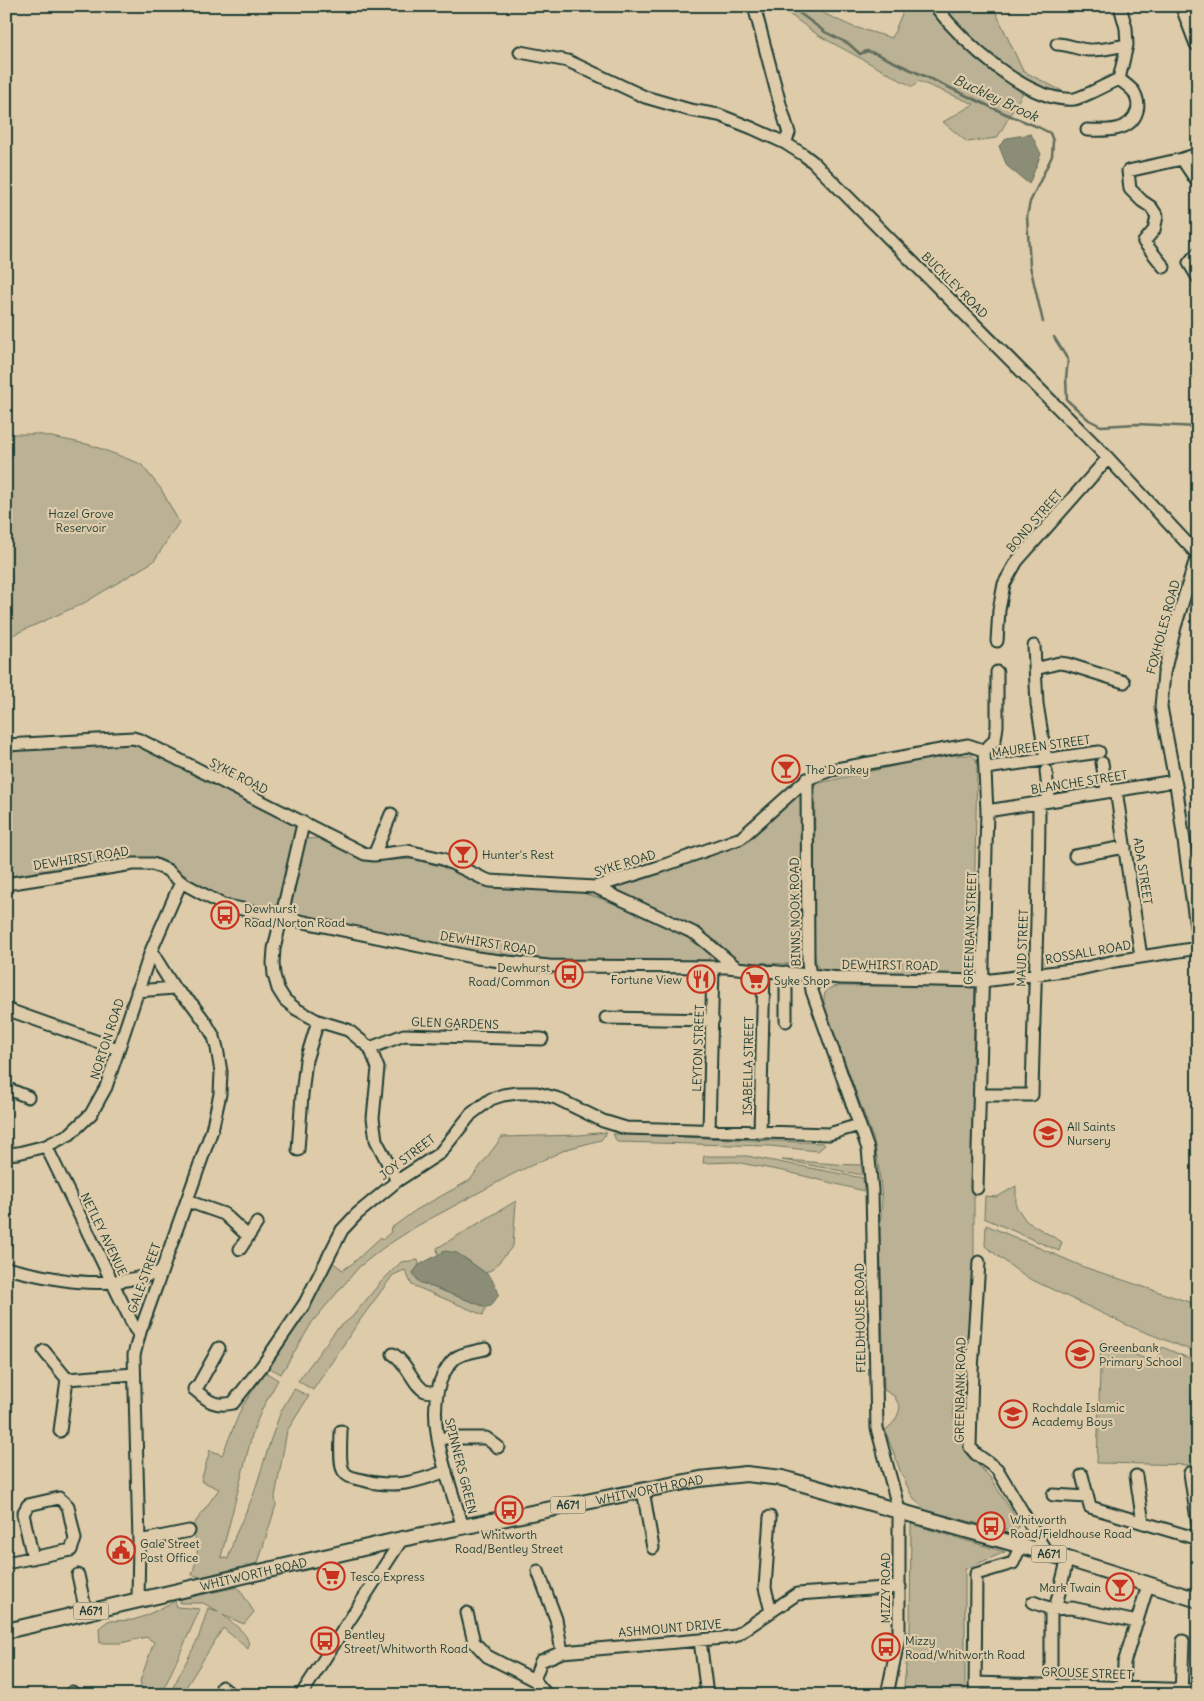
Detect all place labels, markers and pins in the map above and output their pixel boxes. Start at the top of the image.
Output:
bar icon: The Donkey [771,754,801,784]
place label: The Donkey [805,762,869,777]
bar icon: Hunter's Rest [448,839,478,869]
place label: Hunter's Rest [482,847,554,862]
bus stop icon: Dewhurst Road/Norton Road [210,900,240,930]
place label: Dewhurst Road/Norton Road [244,901,345,930]
bus stop icon: Dewhurst Road/Common [554,959,584,989]
place label: Dewhurst Road/Common [468,960,550,989]
restaurant icon: Fortune View [686,964,716,994]
supermarket icon: Syke Shop [740,965,770,995]
place label: Fortune View [611,972,683,987]
place label: Syke Shop [774,973,830,988]
school or university icon: All Saints Nursery [1033,1118,1063,1148]
place label: All Saints Nursery [1067,1119,1116,1148]
school or university icon: Greenbank Primary School [1065,1339,1095,1369]
place label: Greenbank Primary School [1099,1340,1182,1369]
school or university icon: Rochdale Islamic Academy Boys [998,1399,1028,1429]
place label: Rochdale Islamic Academy Boys [1032,1400,1125,1429]
bus stop icon: Whitworth Road/Bentley Street [494,1495,524,1525]
bus stop icon: Whitworth Road/Fieldhouse Road [976,1511,1006,1541]
place label: Whitworth Road/Fieldhouse Road [1010,1512,1132,1541]
place label: Whitworth Road/Bentley Street [455,1527,563,1556]
public building icon: Gale Street Post Office [106,1535,136,1565]
place label: Gale Street Post Office [140,1536,200,1565]
supermarket icon: Tesco Express [316,1561,346,1591]
place label: Tesco Express [350,1569,425,1584]
bar icon: Mark Twain [1105,1572,1135,1602]
place label: Mark Twain [1039,1580,1101,1595]
bus stop icon: Bentley Street/Whitworth Road [310,1626,340,1656]
place label: Bentley Street/Whitworth Road [344,1627,468,1656]
bus stop icon: Mizzy Road/Whitworth Road [871,1632,901,1662]
place label: Mizzy Road/Whitworth Road [905,1633,1025,1662]

